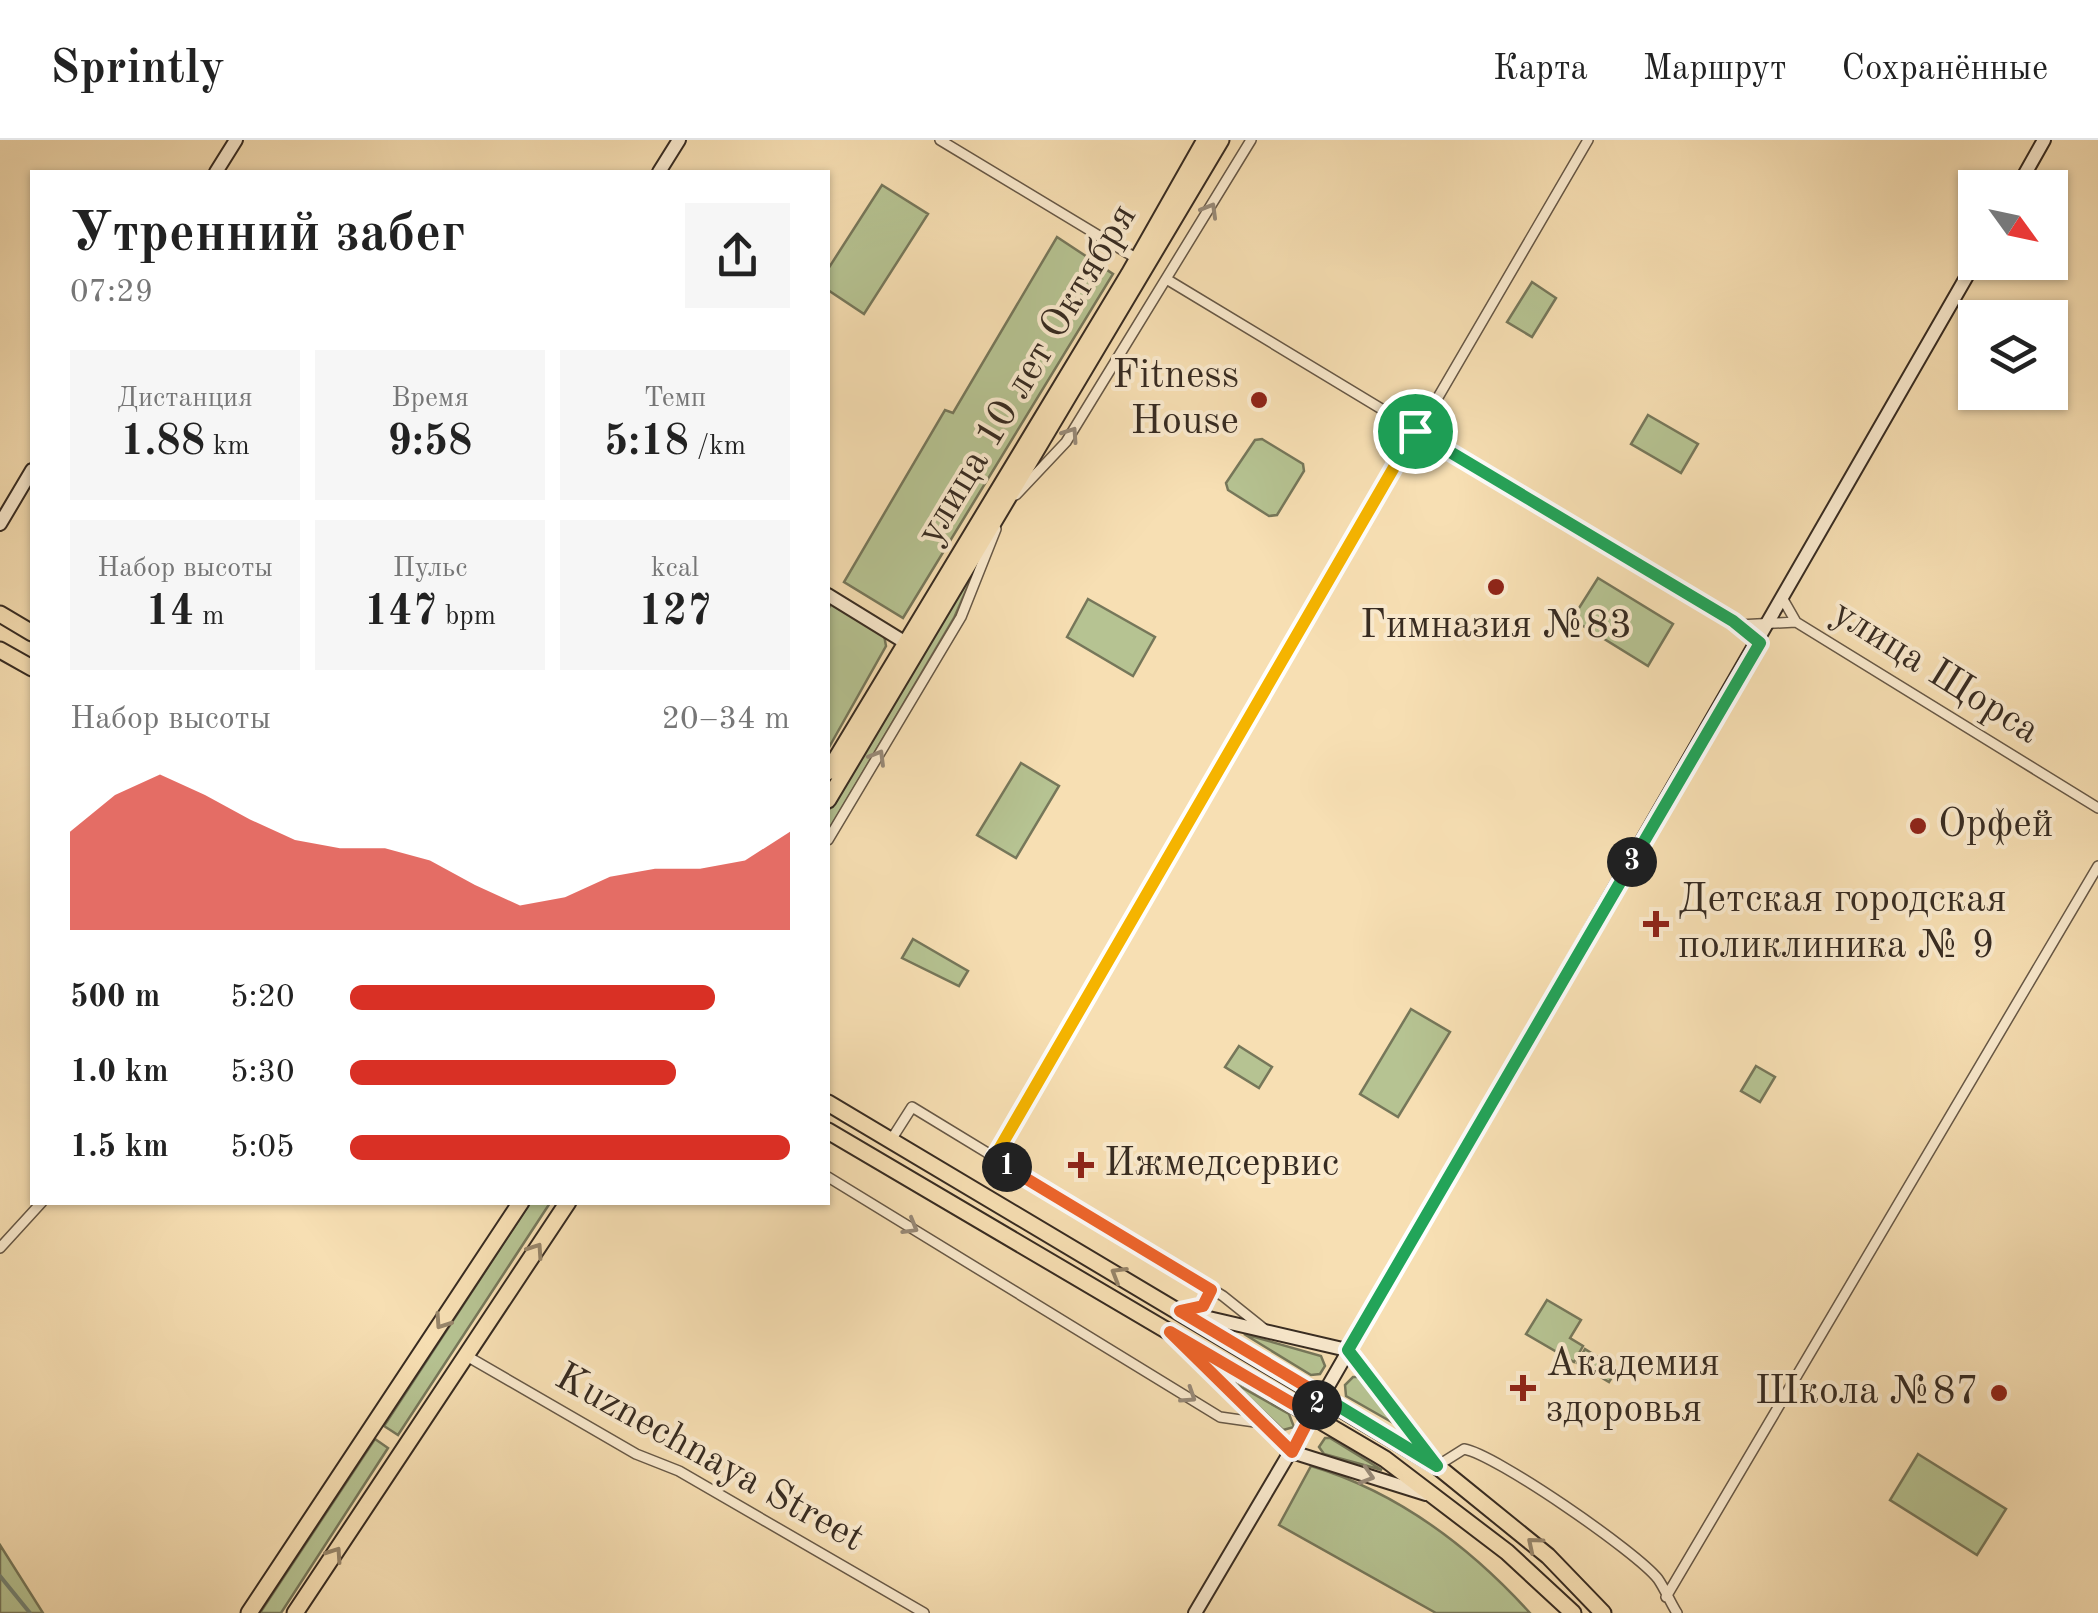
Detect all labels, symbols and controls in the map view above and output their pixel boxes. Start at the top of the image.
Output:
text: Sprintly [50,45,225,93]
text: Карта [1493,52,1588,87]
text: Маршрут [1643,52,1787,87]
text: Сохранённые [1842,52,2048,87]
north arrow [1958,170,2068,280]
map controls [1958,170,2068,410]
street label: улица 10 лет Октября [911,198,1145,552]
button: share [685,203,790,308]
one-way arrow [1198,203,1217,221]
text: Утренний забег [70,208,466,263]
text: 07:29 [70,277,153,309]
button: layers [1958,300,2068,410]
place label: Fitness House [1112,357,1239,443]
text: Дистанция [117,385,253,413]
text: Время [391,385,469,413]
text: Темп [644,385,706,413]
marker: Fitness House [1248,389,1270,411]
pin [1373,389,1458,474]
icon: arrive [1388,404,1443,459]
text: 1.88 [120,422,205,464]
text: 9:58 [388,422,472,464]
text: 5:18 [604,422,689,464]
one-way arrow [1059,427,1077,445]
text: km [205,433,250,461]
text: /km [689,433,746,461]
text: Набор высоты [97,555,273,583]
text: Пульс [393,555,467,583]
text: kcal [651,555,699,583]
marker: Гимназия №83 [1485,576,1507,598]
text: 14 [146,592,194,634]
text: 147 [364,592,437,634]
text: 127 [638,592,712,634]
street label: улица Щорса [1824,594,2046,753]
text: m [194,603,224,631]
text: bpm [437,603,496,631]
place label: Гимназия №83 [1360,607,1632,647]
text: Набор высоты [70,704,271,736]
text: 20–34 m [662,704,790,736]
one-way arrow [866,750,885,768]
place label: Орфей [1938,806,2053,846]
marker: Орфей [1907,815,1929,837]
pin: 3 [1607,837,1657,887]
text: 3 [1624,848,1640,876]
place label: Детская городская поликлиника № 9 [1678,881,2006,967]
marker: Детская городская поликлиника № 9 [1643,911,1669,937]
text: 500 m [70,982,160,1014]
text: 5:20 [230,982,295,1014]
text: 1.0 km [70,1057,169,1089]
text: 5:30 [230,1057,295,1089]
text: 1.5 km [70,1132,169,1164]
text: 5:05 [230,1132,295,1164]
pin: 1 [982,1142,1032,1192]
place label: Ижмедсервис [1104,1145,1339,1185]
marker: Ижмедсервис [1068,1152,1094,1178]
text: 1 [999,1153,1015,1181]
one-way arrow [900,1215,918,1234]
one-way arrow [524,1242,543,1260]
one-way arrow [1111,1267,1129,1286]
one-way arrow [436,1311,454,1330]
place label: Академия здоровья [1546,1345,1720,1431]
street label: Kuznechnaya Street [548,1358,870,1560]
place label: Школа №87 [1755,1373,1979,1413]
marker: Академия здоровья [1510,1375,1536,1401]
pin: 2 [1292,1380,1342,1430]
marker: Школа №87 [1988,1382,2010,1404]
one-way arrow [1177,1384,1196,1402]
text: 2 [1309,1391,1325,1419]
one-way arrow [1357,1464,1374,1484]
one-way arrow [1527,1538,1545,1556]
one-way arrow [322,1547,341,1565]

